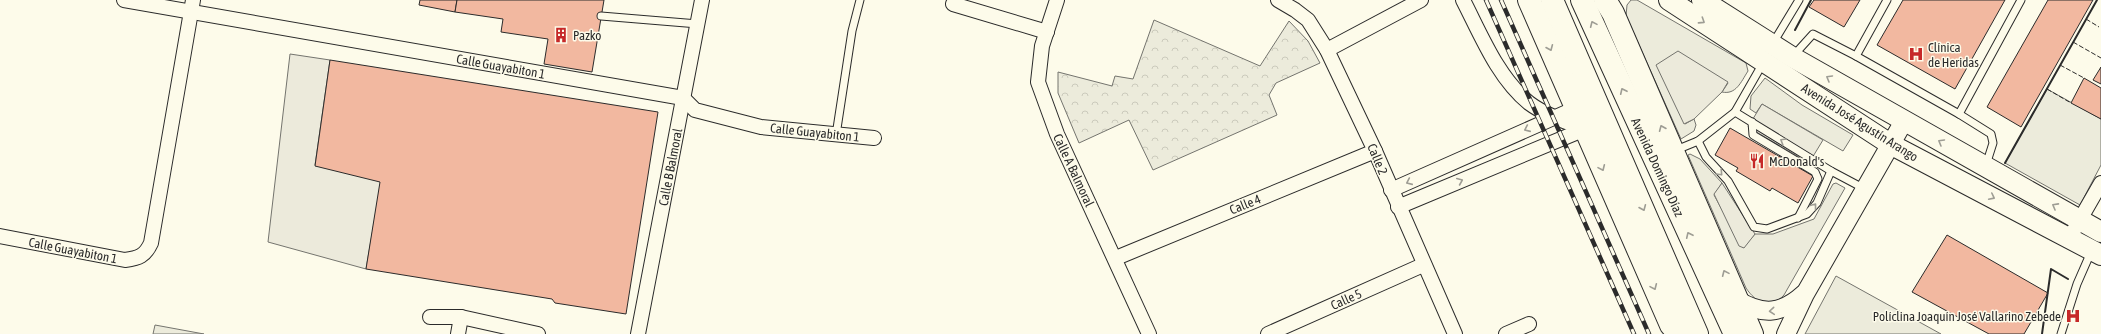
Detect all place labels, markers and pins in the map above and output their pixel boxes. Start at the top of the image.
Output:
building icon: Pazko [552,26,570,44]
place label: Pazko [573,28,601,43]
place label: Clínica de Heridas [1928,40,1979,70]
hospital icon: Clínica de Heridas [1907,45,1925,63]
restaurant icon: McDonald's [1748,152,1766,170]
place label: McDonald's [1769,154,1825,169]
hospital icon: Políclina Joaquín José Vallarino Zebede [2064,307,2082,325]
place label: Políclina Joaquín José Vallarino Zebede [1873,309,2061,324]

